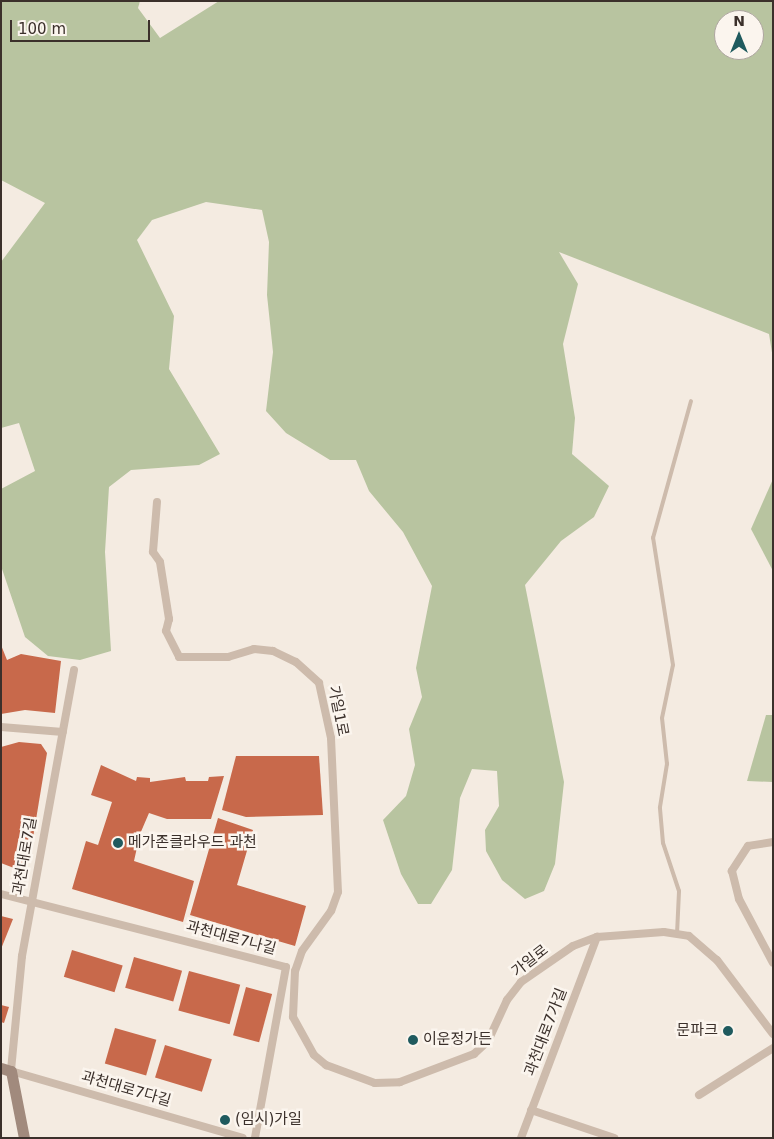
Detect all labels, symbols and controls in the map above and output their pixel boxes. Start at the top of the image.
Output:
scale bar [12,10,152,42]
north arrow [714,10,764,60]
text: N [733,13,745,29]
text: 100 m [18,20,66,38]
street label: 가일1로 [324,684,352,738]
street label: 과천대로7길 [9,816,41,896]
place label: 메가존클라우드 과천 [128,834,257,852]
marker: 메가존클라우드 과천 [112,837,124,849]
street label: 과천대로7나길 [184,917,278,959]
street label: 가일로 [508,941,552,981]
street label: 과천대로7가길 [521,986,571,1078]
place label: 문파크 [677,1022,718,1040]
marker: 문파크 [722,1025,734,1037]
place label: 이운정가든 [423,1031,492,1049]
marker: 이운정가든 [407,1034,419,1046]
street label: 과천대로7다길 [79,1068,173,1110]
place label: (임시)가일 [235,1111,302,1129]
marker: (임시)가일 [219,1114,231,1126]

